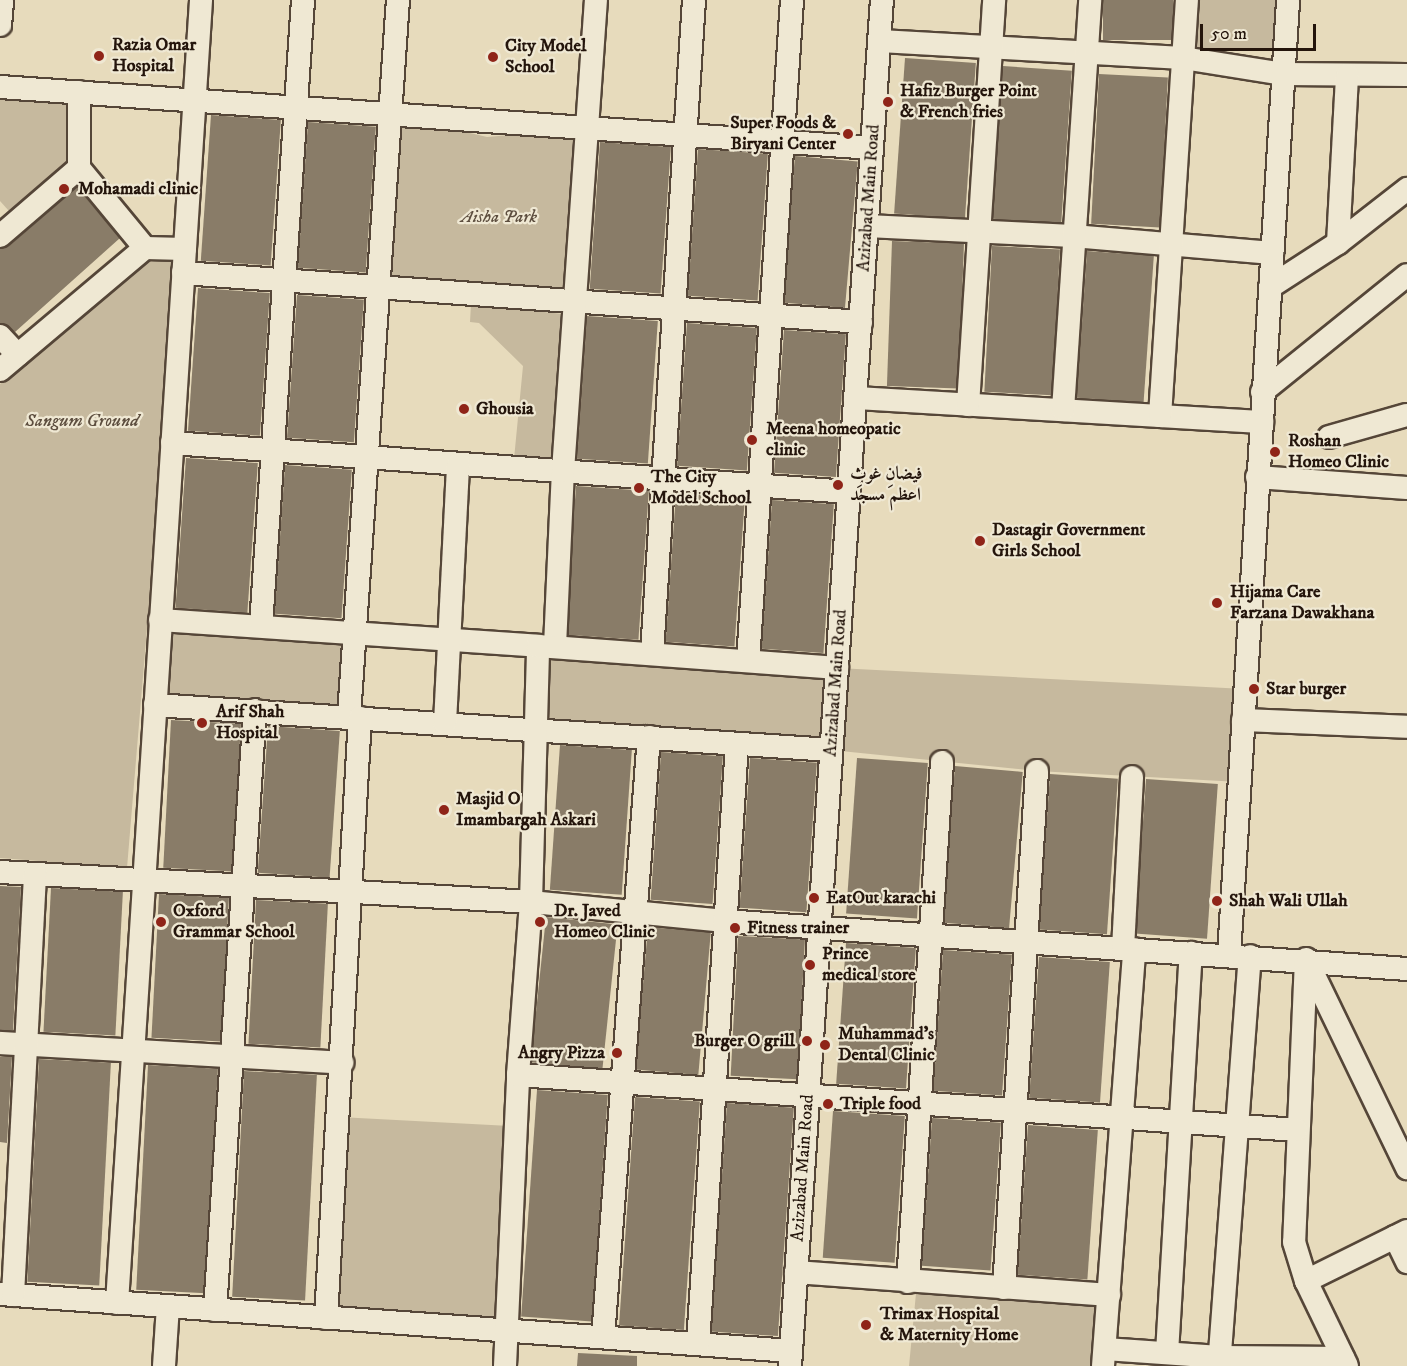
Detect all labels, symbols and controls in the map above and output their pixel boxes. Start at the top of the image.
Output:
scale bar [1203,12,1318,50]
text: 50 m [1211,23,1247,45]
place label: Razia Omar Hospital [112,35,196,78]
place label: City Model School [505,36,586,78]
marker: Razia Omar Hospital [90,47,108,65]
marker: City Model School [486,50,500,64]
place label: Hafiz Burger Point & French fries [900,81,1037,124]
marker: Hafiz Burger Point & French fries [881,95,895,109]
place label: Super Foods & Biryani Center [730,113,836,156]
street label: Azizabad Main Road [853,124,885,272]
marker: Super Foods & Biryani Center [841,127,855,141]
place label: Mohamadi clinic [78,178,198,200]
marker: Mohamadi clinic [55,180,73,198]
park label: Aisha Park [461,206,537,228]
place label: Ghousia [476,398,534,420]
marker: Ghousia [457,402,471,416]
park label: Sangum Ground [25,410,139,432]
place label: Meena homeopatic clinic [766,419,901,462]
marker: Meena homeopatic clinic [743,431,761,449]
place label: Roshan Homeo Clinic [1288,431,1389,474]
marker: Roshan Homeo Clinic [1266,443,1284,461]
place label: فیضانِ غوثِ اعظم مسجد [850,464,922,506]
place label: The City Model School [651,467,751,510]
marker: فیضانِ غوثِ اعظم مسجد [831,478,845,492]
marker: The City Model School [632,481,646,495]
place label: Dastagir Government Girls School [992,520,1145,562]
marker: Dastagir Government Girls School [973,534,987,548]
place label: Hijama Care Farzana Dawakhana [1230,582,1374,624]
marker: Hijama Care Farzana Dawakhana [1208,594,1226,612]
street label: Azizabad Main Road [820,609,852,757]
place label: Star burger [1266,678,1346,700]
marker: Star burger [1247,682,1261,696]
place label: Arif Shah Hospital [216,702,284,744]
marker: Arif Shah Hospital [193,714,211,732]
place label: Masjid O Imambargah Askari [456,789,596,832]
marker: Masjid O Imambargah Askari [437,803,451,817]
place label: EatOut karachi [826,887,936,909]
place label: Shah Wali Ullah [1229,890,1348,912]
marker: EatOut karachi [807,891,821,905]
marker: Shah Wali Ullah [1210,894,1224,908]
place label: Oxford Grammar School [173,901,295,944]
place label: Dr. Javed Homeo Clinic [554,901,655,944]
marker: Dr. Javed Homeo Clinic [531,913,549,931]
marker: Oxford Grammar School [154,915,168,929]
place label: Fitness trainer [747,917,849,939]
marker: Fitness trainer [728,921,742,935]
place label: Prince medical store [822,944,916,986]
marker: Prince medical store [803,958,817,972]
place label: Muhammad's Dental Clinic [838,1024,935,1066]
place label: Burger O grill [694,1030,795,1052]
marker: Burger O grill [800,1034,814,1048]
marker: Muhammad's Dental Clinic [816,1036,834,1054]
place label: Angry Pizza [518,1042,605,1064]
marker: Angry Pizza [610,1046,624,1060]
place label: Triple food [840,1093,921,1115]
street label: Azizabad Main Road [787,1094,819,1242]
marker: Triple food [821,1097,835,1111]
place label: Trimax Hospital & Maternity Home [880,1304,1018,1346]
marker: Trimax Hospital & Maternity Home [857,1316,875,1334]

